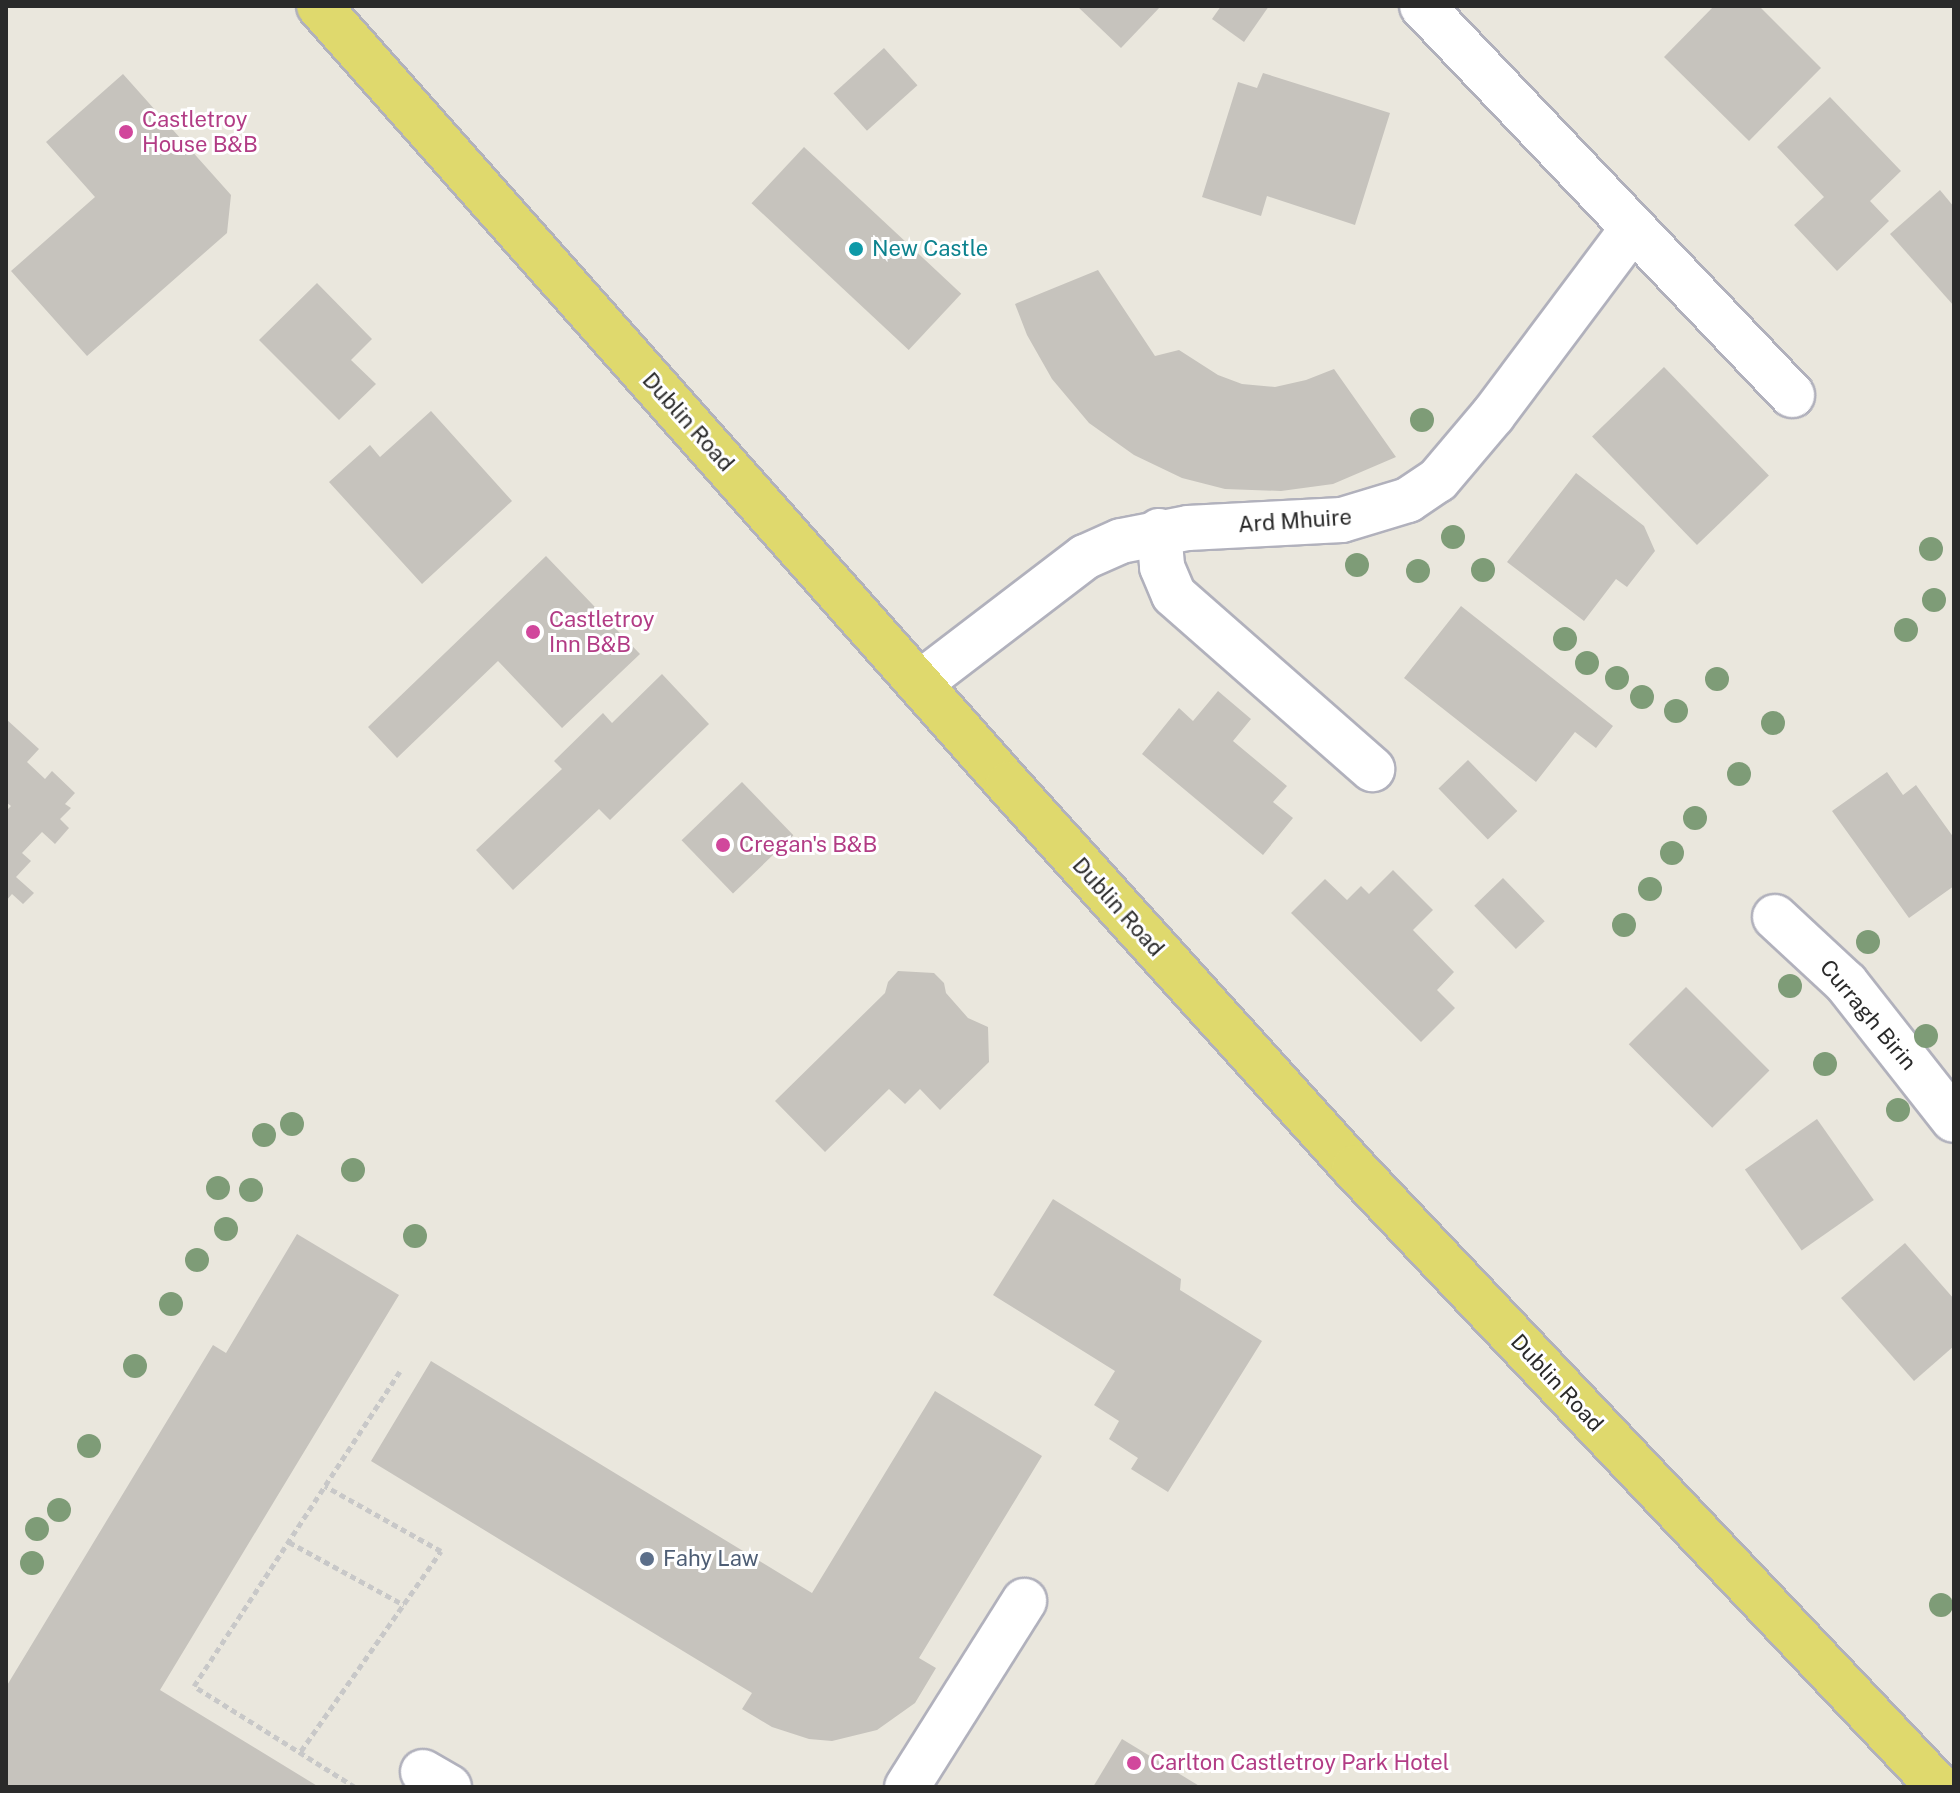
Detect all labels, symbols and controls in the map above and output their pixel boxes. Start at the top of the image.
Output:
place label: Castletroy House B&B [142,106,258,158]
marker: Castletroy House B&B [117,123,135,141]
place label: New Castle [872,236,988,262]
marker: New Castle [847,240,865,258]
street label: Dublin Road [637,367,739,477]
street label: Ard Mhuire [1237,504,1353,538]
place label: Castletroy Inn B&B [549,606,655,658]
marker: Castletroy Inn B&B [524,623,542,641]
place label: Cregan's B&B [739,832,877,858]
marker: Cregan's B&B [714,836,732,854]
street label: Dublin Road [1067,852,1169,962]
street label: Curragh Birin [1814,954,1922,1076]
street label: Dublin Road [1505,1329,1609,1437]
place label: Fahy Law [663,1546,759,1572]
marker: Fahy Law [638,1550,656,1568]
place label: Carlton Castletroy Park Hotel [1150,1750,1450,1776]
marker: Carlton Castletroy Park Hotel [1125,1754,1143,1772]

